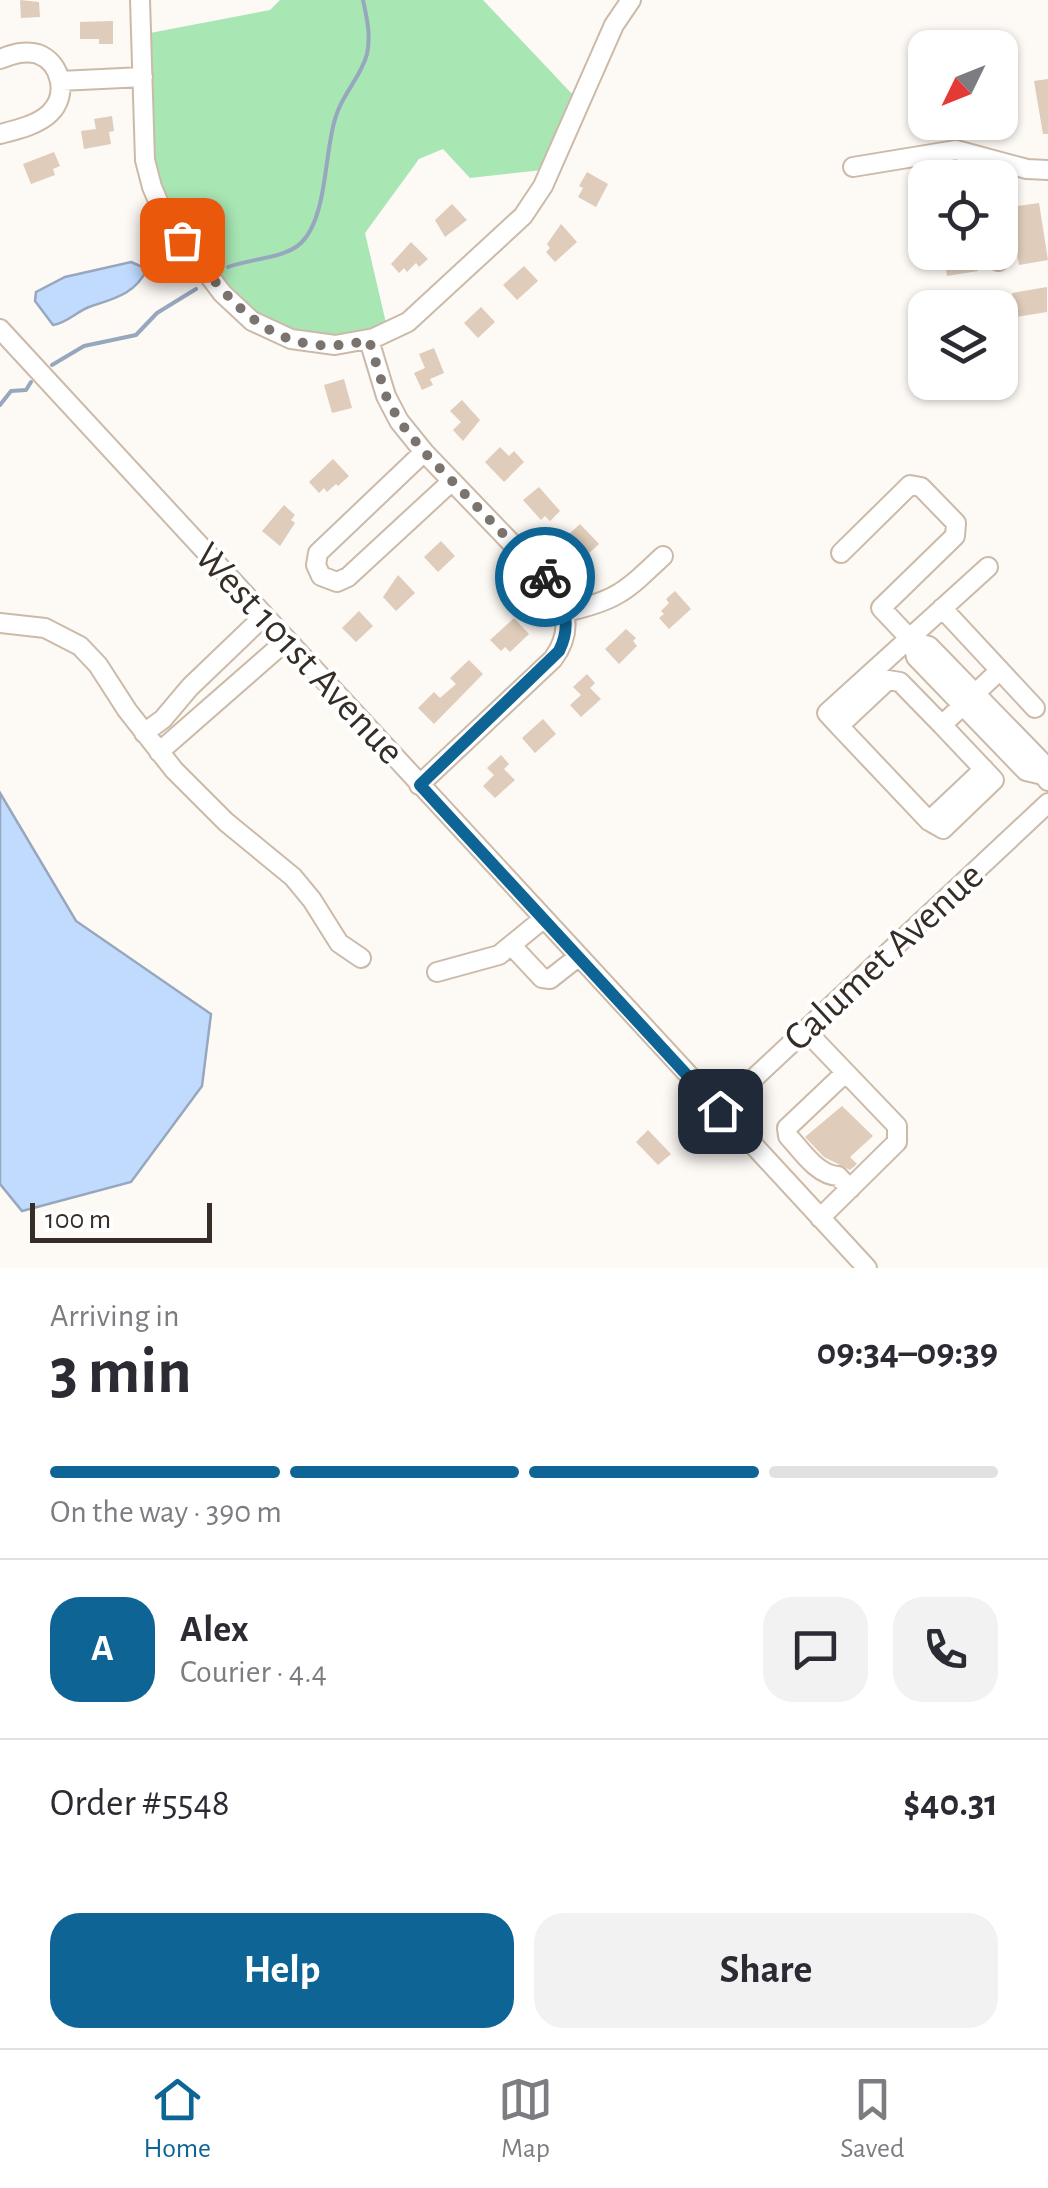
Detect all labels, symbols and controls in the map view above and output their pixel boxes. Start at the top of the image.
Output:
north arrow [908,30,1018,140]
map controls [908,30,1018,400]
button: locate [908,160,1018,270]
pin [140,198,225,283]
icon: bag [155,213,210,268]
button: layers [908,290,1018,400]
courier [495,527,595,627]
street label: West 101st Avenue [187,536,411,772]
icon: bike [518,550,573,605]
street label: Calumet Avenue [777,855,991,1059]
pin [678,1069,763,1154]
icon: home [693,1084,748,1139]
scale bar [30,1198,212,1242]
text: 100 m [45,1206,111,1234]
text: Arriving in [50,1300,179,1332]
text: 09:34–09:39 [817,1334,998,1372]
text: 3 min [50,1340,192,1405]
text: On the way · 390 m [50,1496,282,1528]
button: chat [763,1597,868,1702]
button: phone [893,1597,998,1702]
text: Alex [180,1611,249,1649]
text: A [91,1630,114,1668]
text: Courier · 4.4 [180,1656,327,1688]
text: Order #5548 [50,1785,230,1823]
text: $40.31 [903,1785,998,1823]
button: Help [50,1913,514,2028]
button: Share [534,1913,998,2028]
tab: Home [144,2072,211,2166]
tab: Map [498,2072,553,2166]
tab: Saved [840,2072,904,2166]

